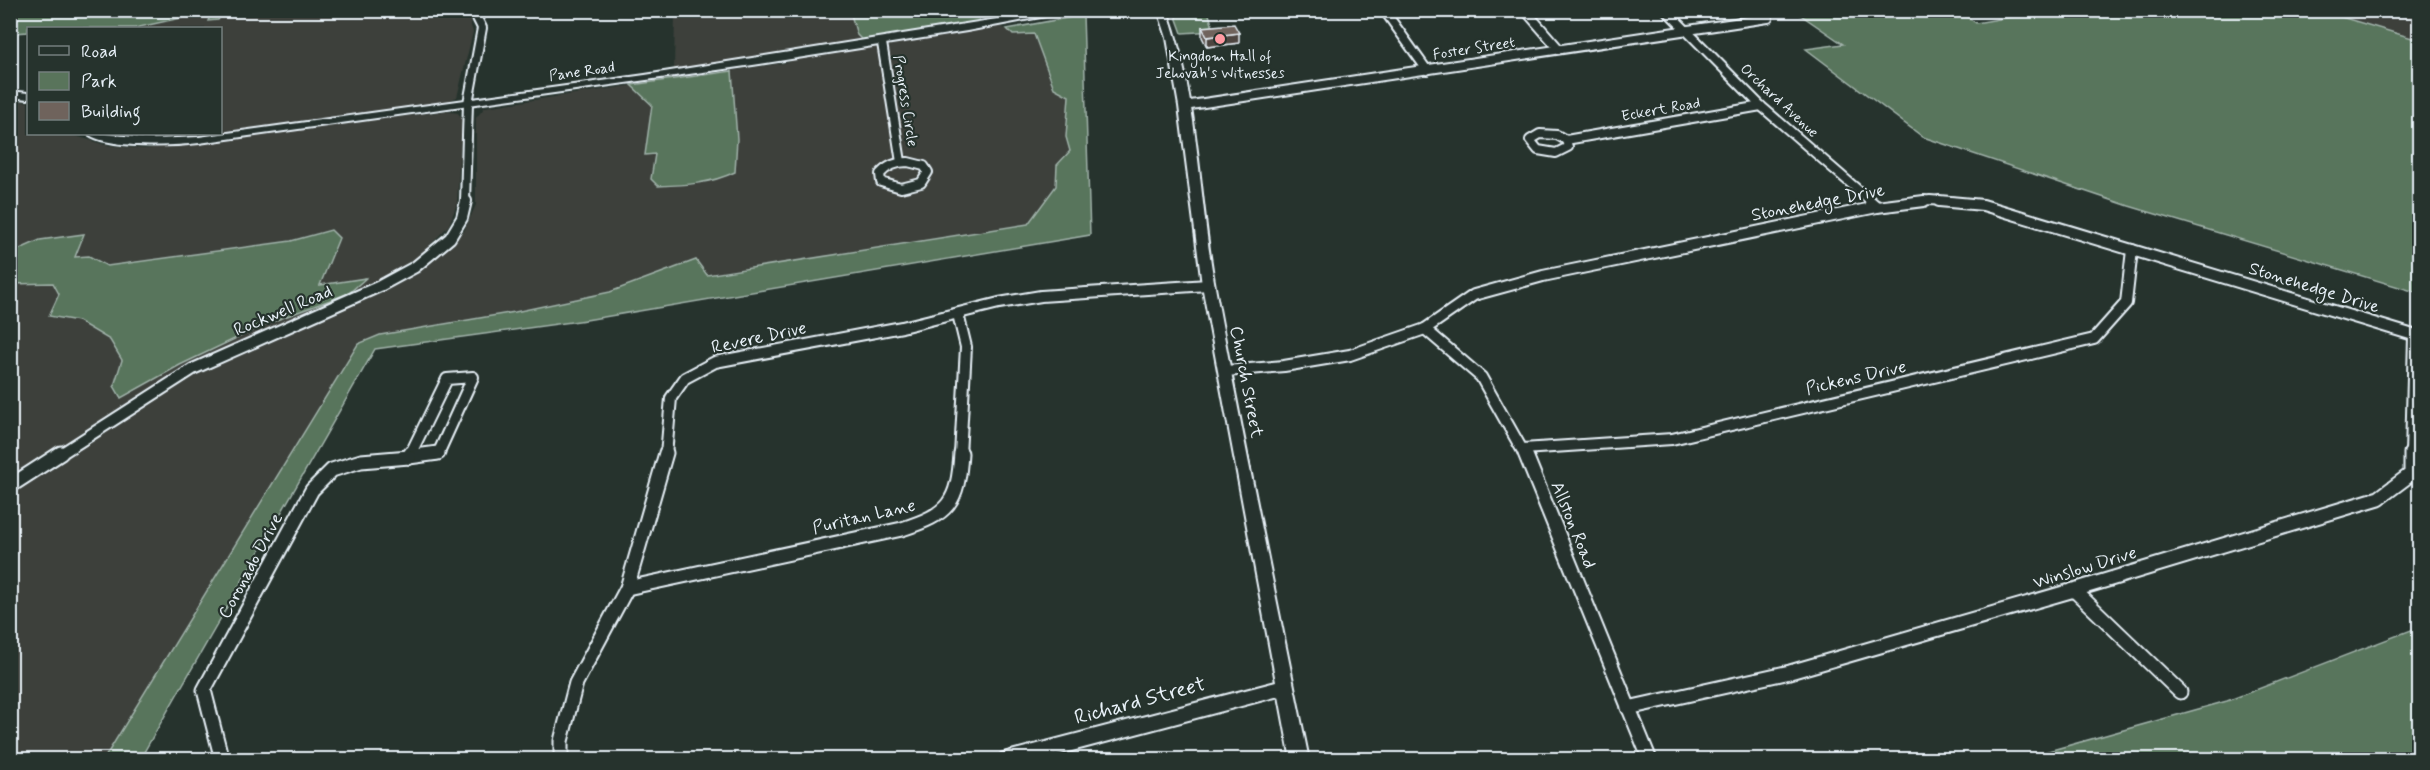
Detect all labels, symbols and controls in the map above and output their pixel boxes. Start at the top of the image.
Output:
legend [27,27,222,135]
marker: Kingdom Hall of Jehovah's Witnesses [1213,32,1227,46]
street label: Foster Street [1432,33,1517,65]
text: Road [81,40,117,64]
place label: Kingdom Hall of Jehovah's Witnesses [1155,47,1285,84]
street label: Progress Circle [888,54,922,148]
street label: Pane Road [548,57,616,87]
street label: Orchard Avenue [1735,59,1823,143]
text: Park [81,70,117,94]
street label: Eckert Road [1620,93,1702,127]
text: Building [81,100,141,126]
street label: Stonehedge Drive [1749,178,1887,229]
street label: Stonehedge Drive [2245,257,2382,320]
street label: Rockwell Road [230,279,336,343]
street label: Revere Drive [709,316,809,360]
street label: Church Street [1223,324,1269,440]
street label: Pickens Drive [1803,355,1909,401]
street label: Allston Road [1545,478,1601,572]
street label: Puritan Lane [810,493,918,541]
street label: Coronado Drive [213,509,289,623]
street label: Winslow Drive [2030,541,2140,595]
street label: Richard Street [1071,670,1209,732]

